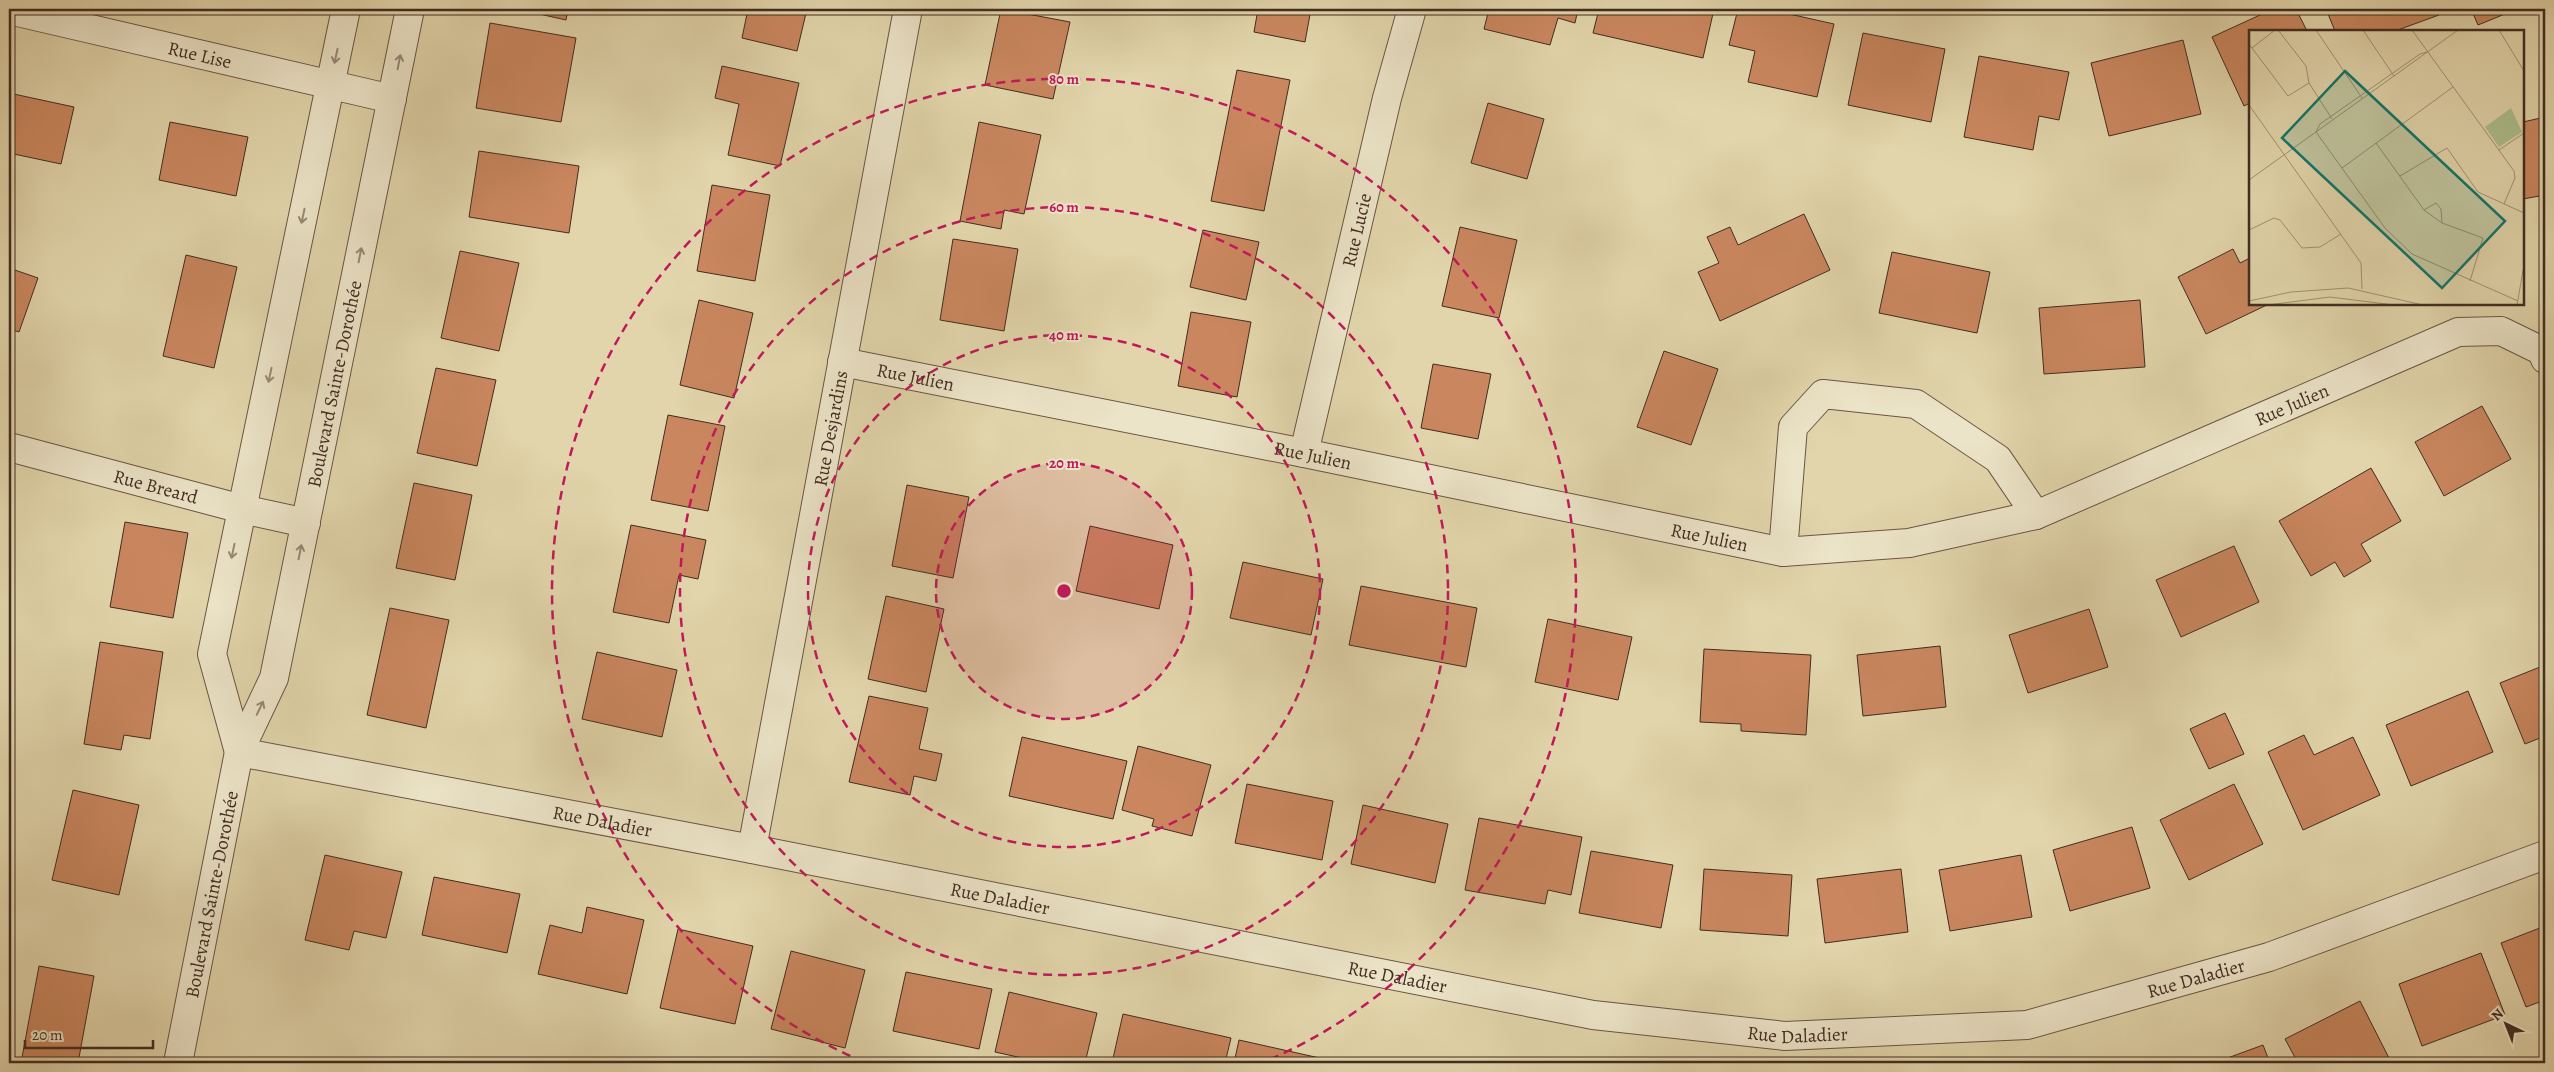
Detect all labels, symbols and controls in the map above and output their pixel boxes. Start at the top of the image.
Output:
inset map [2249,30,2524,305]
street label: Rue Lise [165,35,234,75]
one-way arrow [331,48,340,64]
one-way arrow [395,54,405,70]
text: 80 m [1049,69,1079,89]
street label: Rue Lucie [1336,191,1378,270]
text: 60 m [1049,197,1079,217]
one-way arrow [298,207,307,223]
one-way arrow [356,248,365,264]
street label: Boulevard Sainte-Dorothée [301,278,369,490]
text: 40 m [1049,325,1079,345]
street label: Rue Julien [874,357,956,398]
one-way arrow [265,366,274,382]
street label: Rue Desjardins [808,368,855,488]
street label: Rue Julien [2251,378,2333,433]
street label: Rue Julien [1272,435,1354,476]
text: 20 m [1049,453,1079,473]
street label: Rue Breard [110,463,202,511]
street label: Rue Julien [1668,517,1750,558]
one-way arrow [228,543,238,559]
one-way arrow [295,544,305,560]
centre of rings [1055,582,1073,600]
one-way arrow [255,701,265,716]
street label: Boulevard Sainte-Dorothée [179,788,245,1000]
street label: Rue Daladier [550,800,654,844]
street label: Rue Daladier [948,876,1052,921]
street label: Rue Daladier [2144,952,2248,1005]
street label: Rue Daladier [1345,955,1449,1000]
north arrow [2482,1000,2532,1050]
text: N [2487,1004,2508,1025]
scale bar [25,1017,152,1049]
street label: Rue Daladier [1746,1020,1848,1050]
text: 20 m [32,1025,63,1045]

